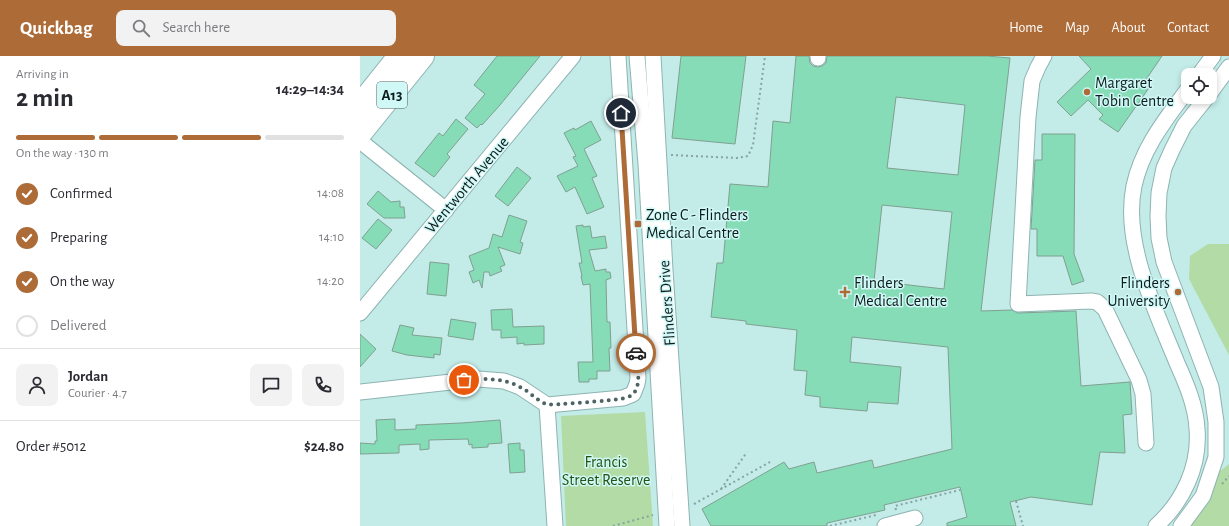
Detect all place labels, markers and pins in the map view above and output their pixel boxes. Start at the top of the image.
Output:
place label: Margaret Tobin Centre [1095,75,1174,109]
marker: Margaret Tobin Centre [1082,87,1092,97]
pin [604,96,638,130]
place label: Zone C - Flinders Medical Centre [646,207,748,241]
marker: Zone C - Flinders Medical Centre [633,219,643,229]
place label: Flinders Medical Centre [854,275,947,309]
place label: Flinders University [1107,275,1170,310]
marker: Flinders Medical Centre [839,286,851,298]
marker: Flinders University [1173,287,1183,297]
pin [447,363,481,397]

